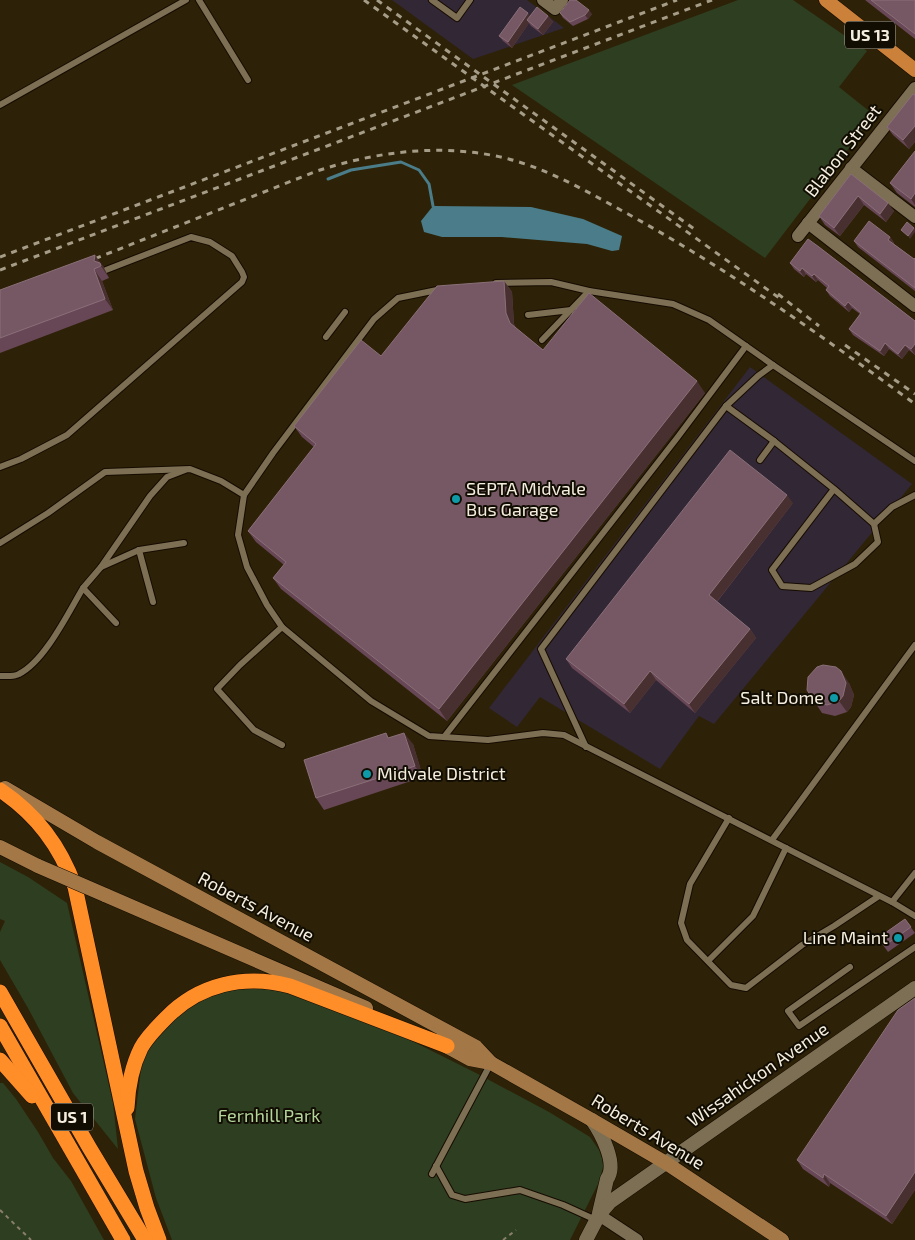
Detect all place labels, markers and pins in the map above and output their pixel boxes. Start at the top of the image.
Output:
place label: SEPTA Midvale Bus Garage [466,477,586,520]
marker: SEPTA Midvale Bus Garage [450,493,462,505]
place label: Salt Dome [740,686,824,708]
marker: Salt Dome [828,692,840,704]
place label: Midvale District [377,762,506,784]
marker: Midvale District [361,768,373,780]
place label: Line Maint [803,926,888,948]
marker: Line Maint [892,932,904,944]

